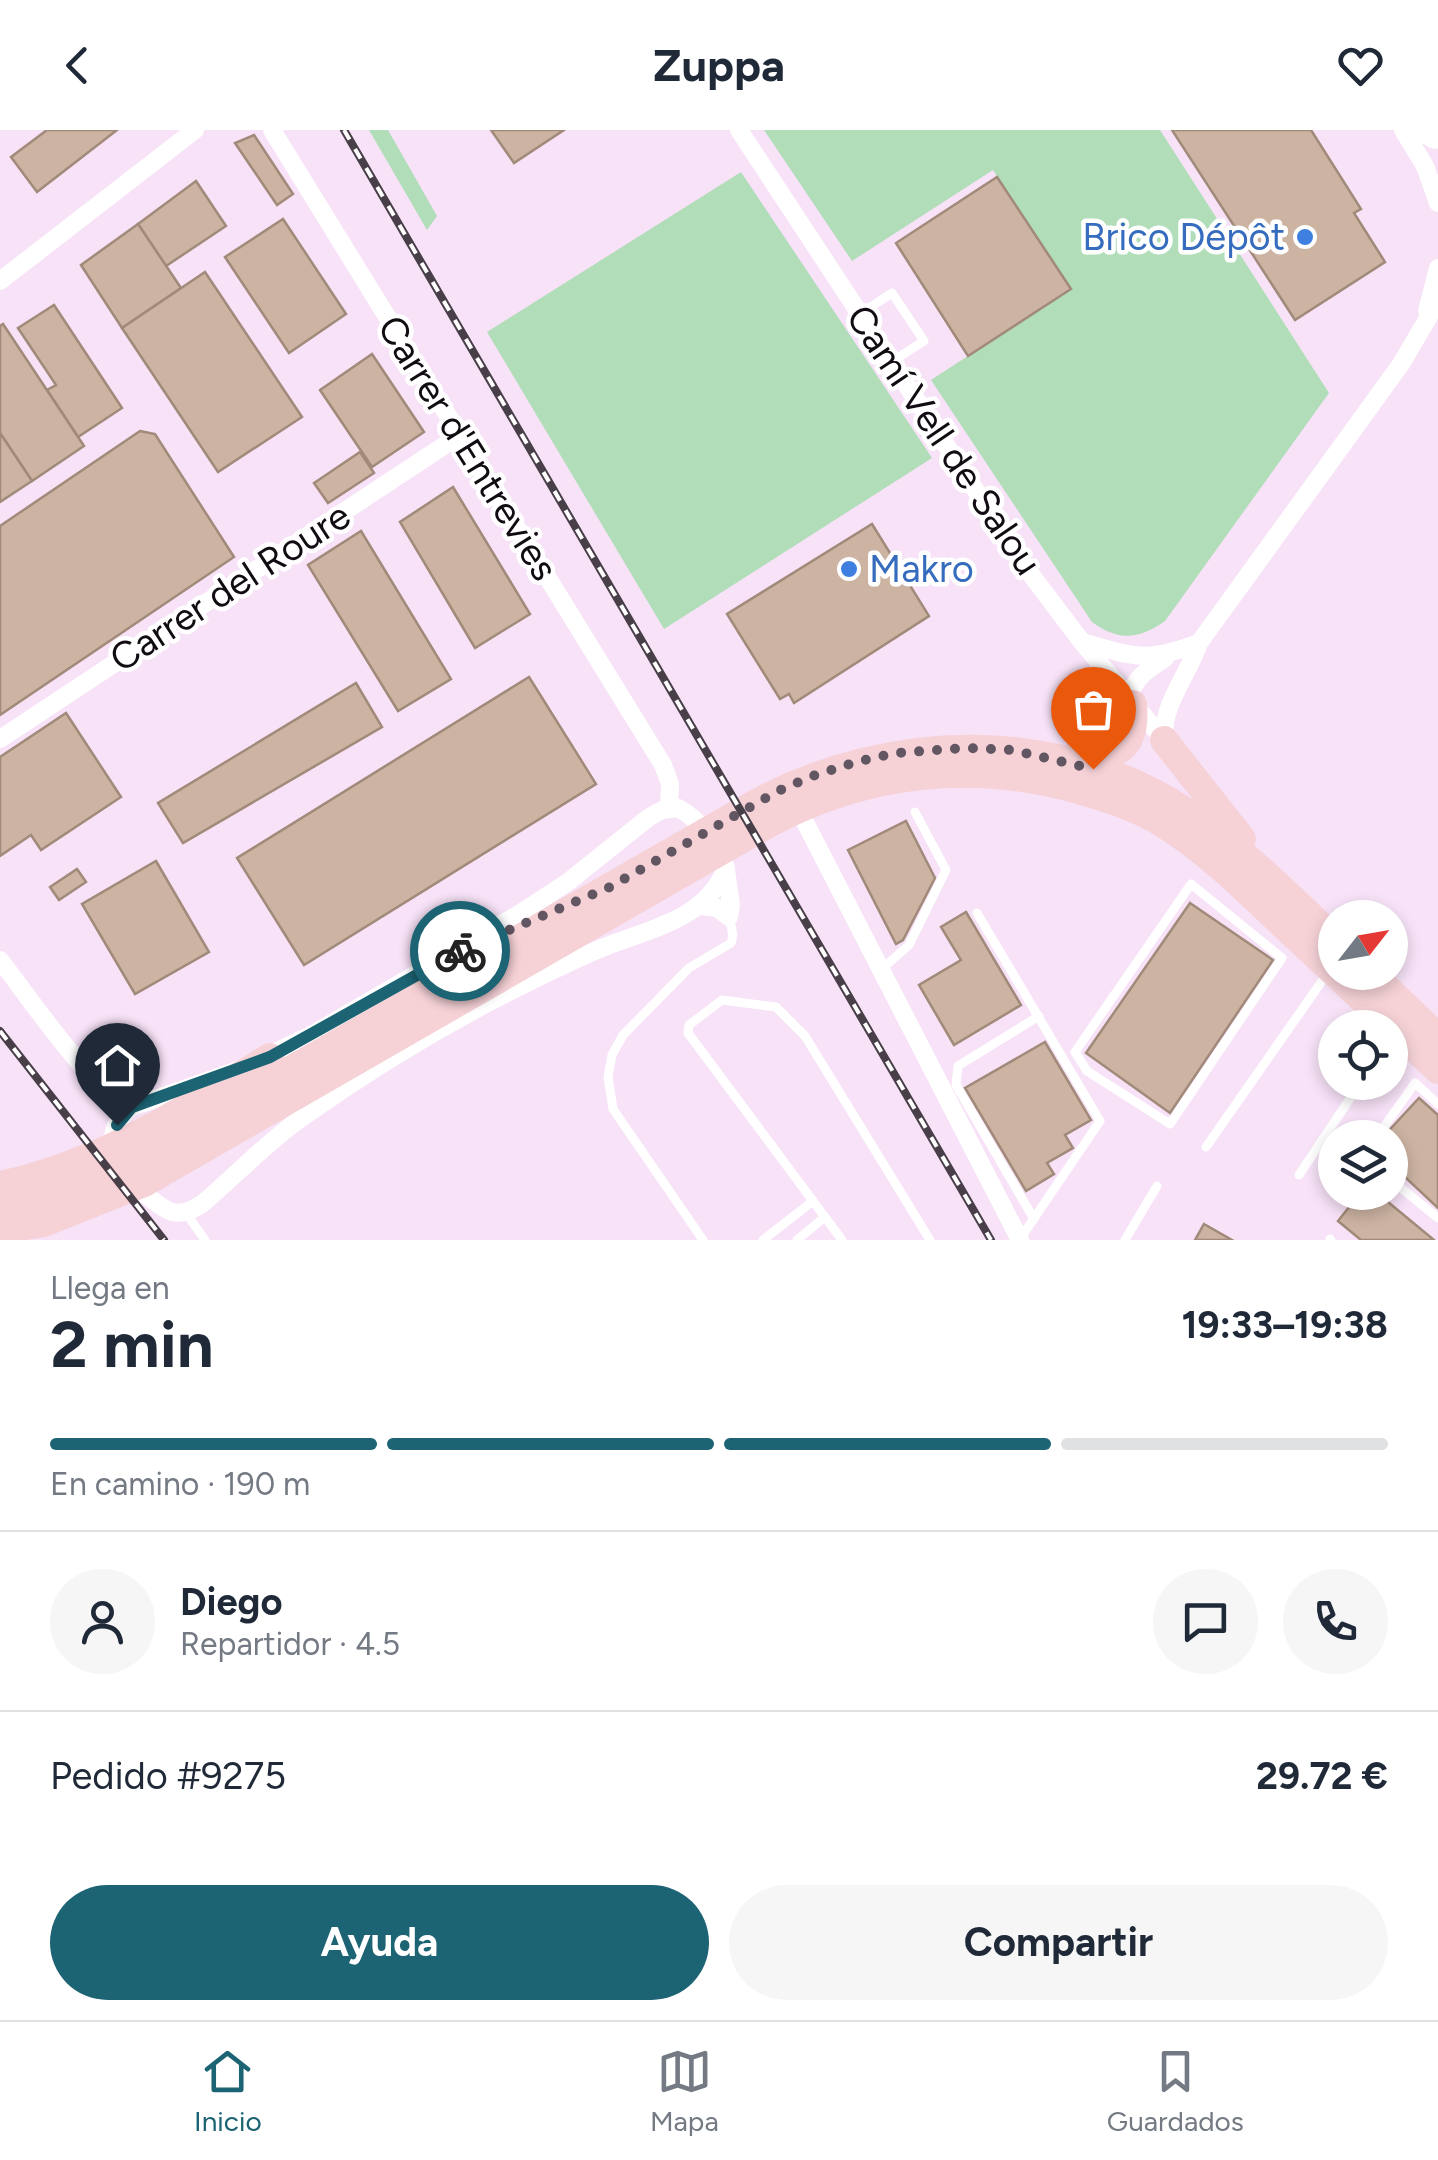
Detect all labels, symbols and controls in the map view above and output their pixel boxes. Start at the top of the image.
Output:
icon: back [50,38,105,93]
text: Zuppa [653,38,785,92]
icon: heart [1333,38,1388,93]
place label: Brico Dépôt [1082,214,1285,260]
marker: Brico Dépôt [1294,226,1316,248]
street label: Camí Vell de Salou [837,296,1051,584]
street label: Carrer d'Entrevies [368,307,568,589]
street label: Carrer del Roure [101,492,359,682]
place label: Makro [869,546,974,592]
marker: Makro [838,558,860,580]
pin [1051,667,1136,770]
icon: bag [1066,682,1121,737]
north arrow [1318,900,1408,990]
map controls [1318,900,1408,1210]
courier [410,901,510,1001]
icon: bike [433,924,488,979]
button: locate [1318,1010,1408,1100]
pin [75,1023,160,1126]
icon: home [90,1038,145,1093]
button: layers [1318,1120,1408,1210]
text: Llega en [50,1269,170,1307]
text: 19:33–19:38 [1181,1302,1388,1348]
text: 2 min [50,1305,214,1383]
text: En camino · 190 m [50,1465,310,1503]
button: person [50,1569,155,1674]
button: chat [1153,1569,1258,1674]
button: phone [1283,1569,1388,1674]
text: Diego [180,1579,283,1625]
text: Repartidor · 4.5 [180,1625,400,1663]
text: Pedido #9275 [50,1753,286,1799]
text: 29.72 € [1256,1753,1388,1799]
button: Ayuda [50,1885,709,2000]
button: Compartir [729,1885,1388,2000]
tab: Inicio [194,2044,262,2138]
tab: Mapa [650,2044,719,2138]
tab: Guardados [1107,2044,1244,2138]

